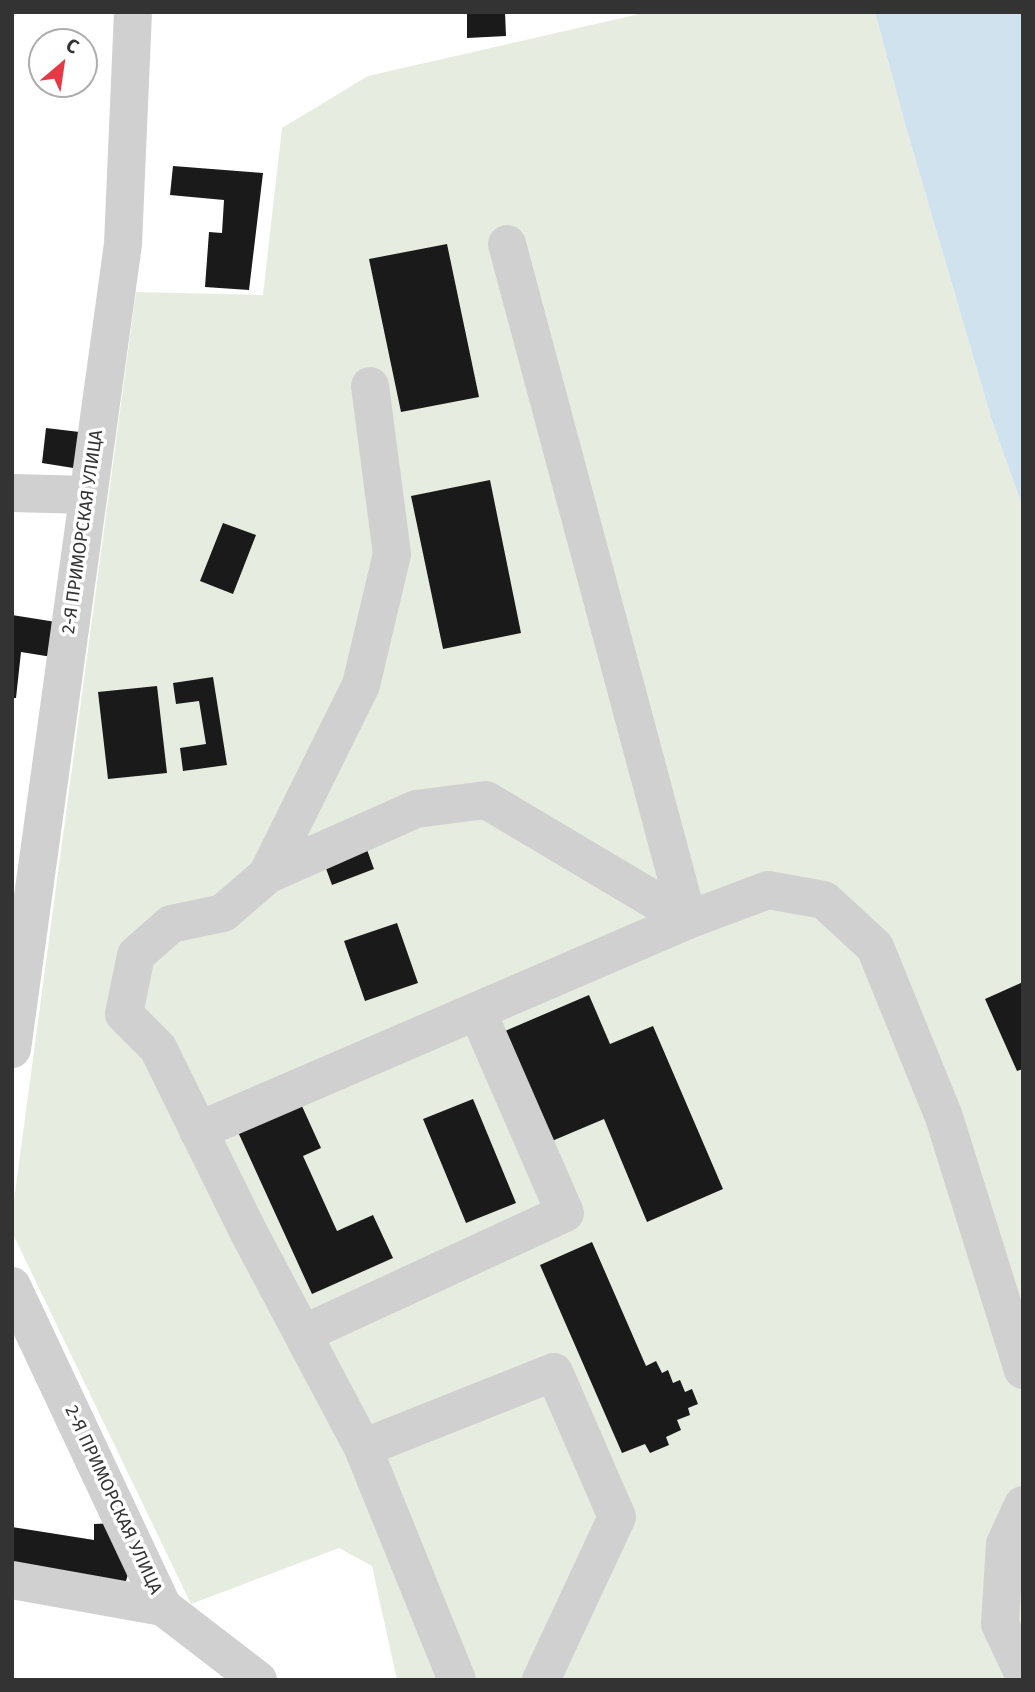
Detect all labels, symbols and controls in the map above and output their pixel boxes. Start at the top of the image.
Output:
north arrow [28,28,98,98]
text: С [62,33,83,59]
street label: 2-Я ПРИМОРСКАЯ УЛИЦА [58,429,108,635]
street label: 2-Я ПРИМОРСКАЯ УЛИЦА [60,1402,166,1598]

